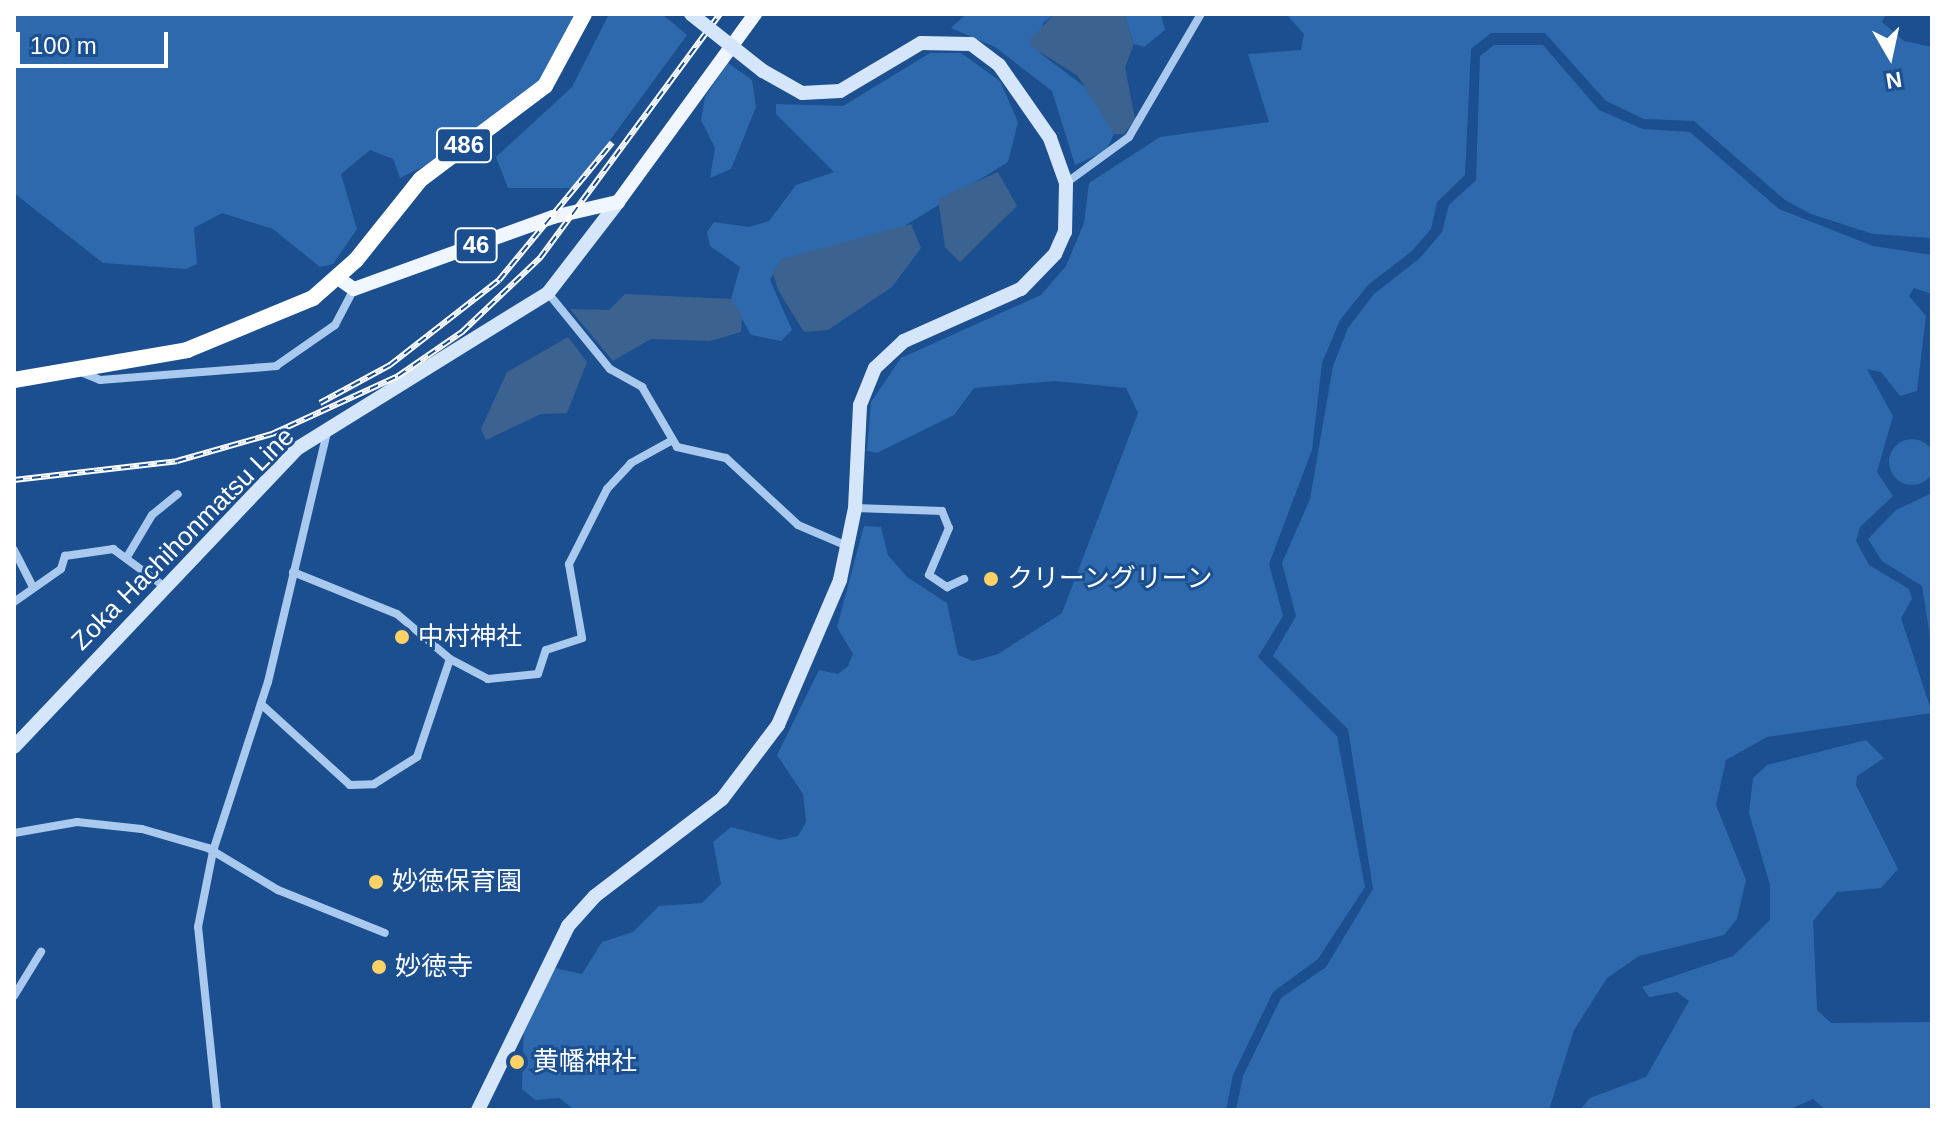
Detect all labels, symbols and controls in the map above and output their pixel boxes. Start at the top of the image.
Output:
scale bar [20,16,172,66]
north arrow [1850,16,1930,96]
text: 100 m [30,32,97,59]
text: N [1884,67,1904,94]
road number: 486 [434,125,494,165]
road number: 46 [454,225,498,265]
street label: Zoka Hachihonmatsu Line [65,421,301,657]
place label: クリーングリーン [1007,563,1215,595]
marker: クリーングリーン [982,570,1000,588]
place label: 中村神社 [418,621,522,653]
marker: 中村神社 [393,628,411,646]
place label: 妙徳保育園 [392,866,522,898]
marker: 妙徳保育園 [367,873,385,891]
place label: 妙徳寺 [395,951,473,983]
marker: 妙徳寺 [370,958,388,976]
place label: 黄幡神社 [533,1046,637,1078]
marker: 黄幡神社 [508,1053,526,1071]

